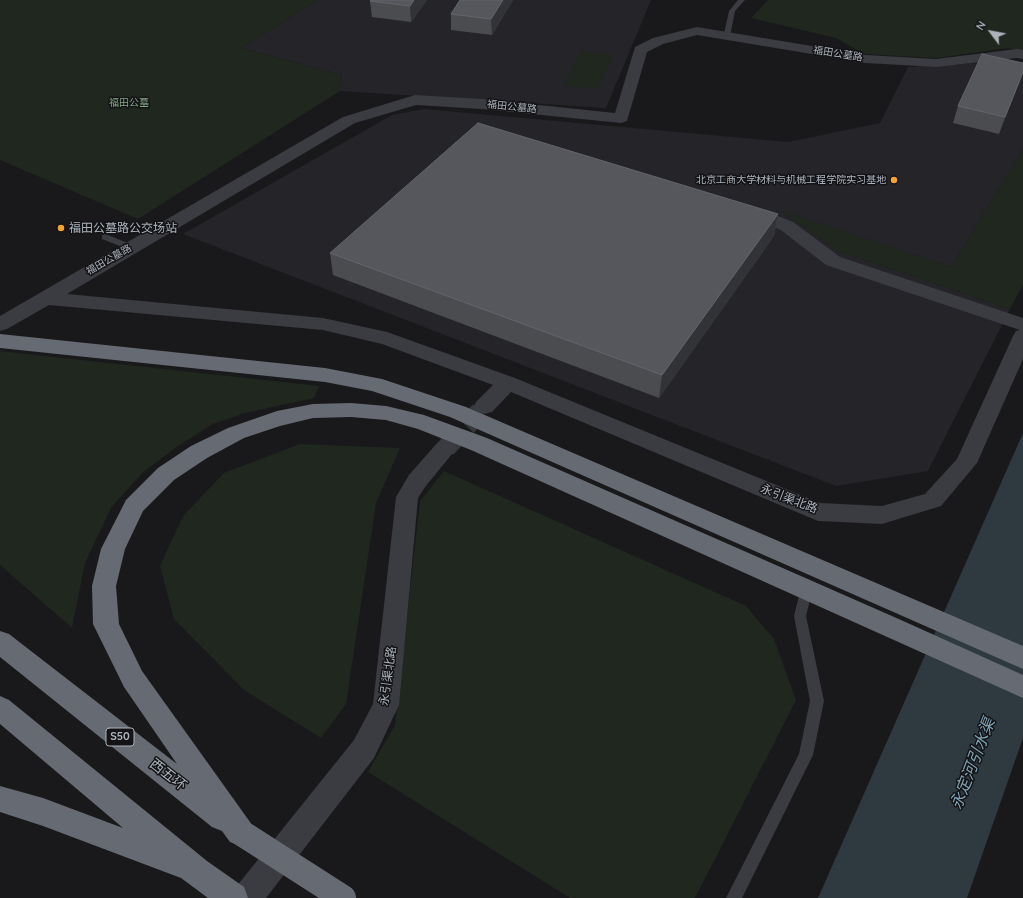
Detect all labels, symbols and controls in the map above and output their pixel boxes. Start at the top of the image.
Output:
north arrow [971,12,1011,52]
text: N [973,18,989,33]
street label: 福田公墓路 [812,44,864,64]
park label: 福田公墓 [109,97,149,109]
street label: 福田公墓路 [487,98,537,116]
place label: 北京工商大学材料与机械工程学院实习基地 [696,174,886,186]
marker: 北京工商大学材料与机械工程学院实习基地 [889,175,899,185]
place label: 福田公墓路公交场站 [69,221,177,235]
marker: 福田公墓路公交场站 [56,223,66,233]
street label: 福田公墓路 [84,242,134,278]
street label: 永引渠北路 [758,482,820,516]
street label: 永引渠北路 [377,645,399,707]
water label: 永定河引水渠 [947,716,999,812]
road number: S50 [106,728,134,746]
street label: 西五环 [146,755,190,795]

